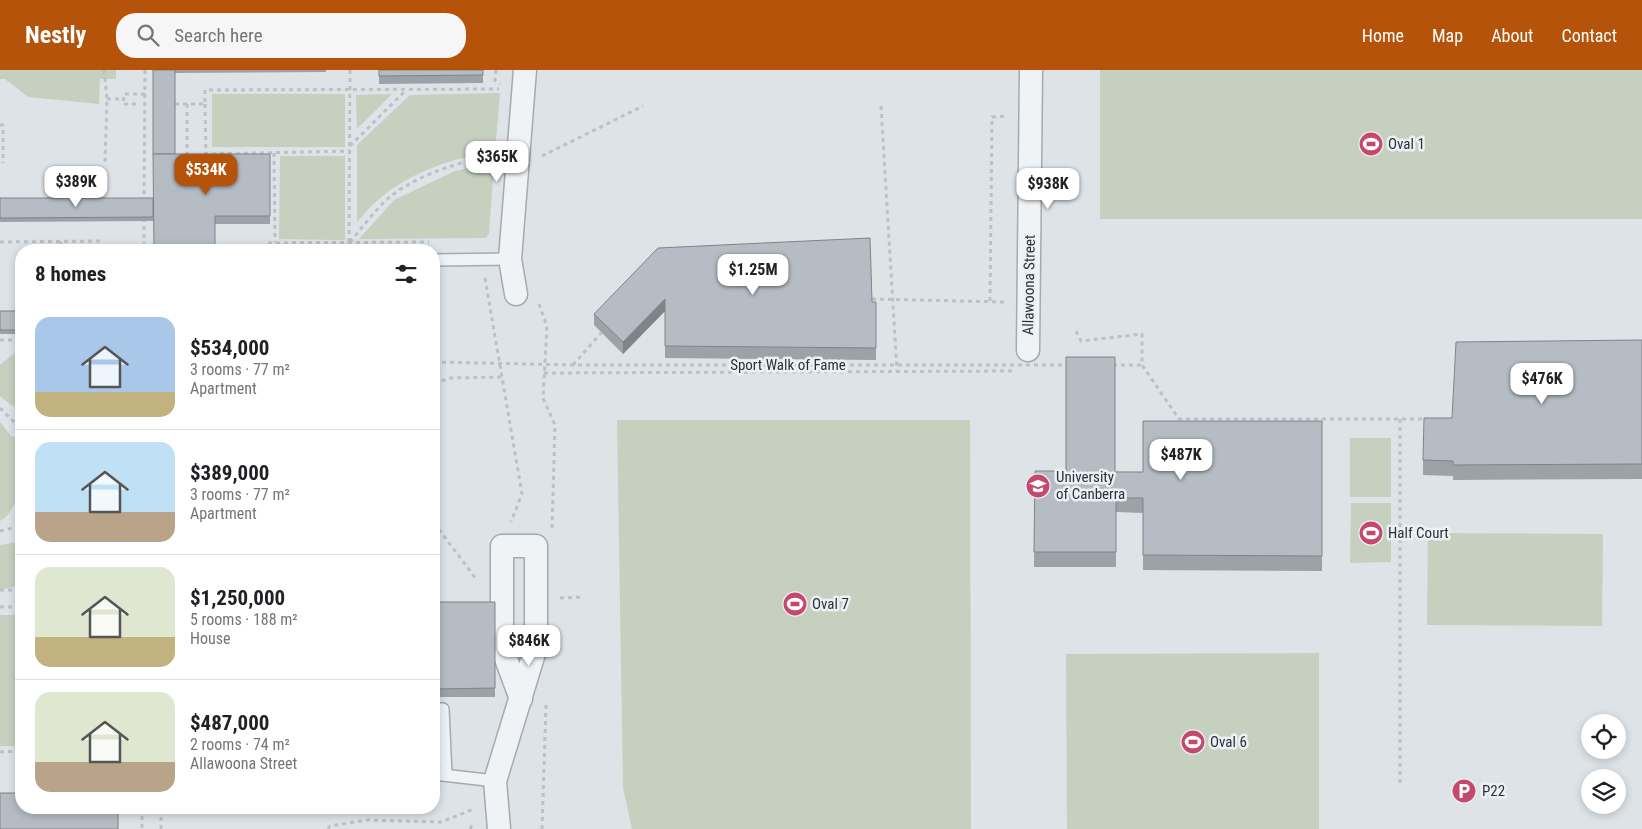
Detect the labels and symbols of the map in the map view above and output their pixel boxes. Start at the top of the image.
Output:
sports icon: Oval 1 [1358,131,1384,157]
place label: Oval 1 [1388,135,1425,153]
pin: $365K [462,140,532,183]
pin: $534K [171,154,241,196]
pin: $389K [41,166,111,208]
pin: $938K [1013,168,1083,210]
street label: Allawoona Street [1019,235,1039,335]
pin: $1.25M [712,254,794,296]
street label: Sport Walk of Fame [730,356,846,374]
pin: $476K [1507,362,1577,405]
pin: $487K [1146,438,1216,481]
place label: University of Canberra [1056,468,1125,503]
school or university icon: University of Canberra [1025,473,1051,499]
sports icon: Half Court [1358,520,1384,546]
place label: Half Court [1388,524,1449,542]
sports icon: Oval 7 [782,591,808,617]
place label: Oval 7 [812,595,849,613]
pin: $846K [494,624,564,667]
sports icon: Oval 6 [1180,729,1206,755]
place label: Oval 6 [1210,733,1247,751]
parking icon: P22 [1451,778,1477,804]
place label: P22 [1482,782,1505,800]

